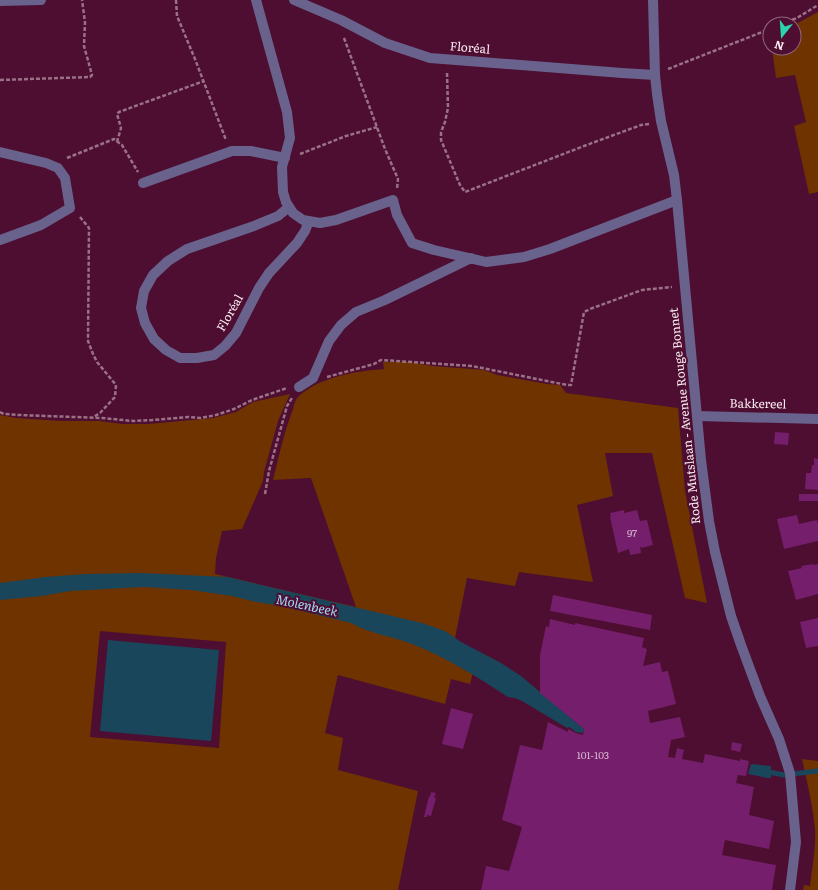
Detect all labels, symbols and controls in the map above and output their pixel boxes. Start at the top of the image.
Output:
north arrow [762,16,802,56]
street label: Floréal [449,36,491,58]
text: N [772,38,786,56]
street label: Floréal [211,291,247,334]
street label: Rode Mutslaan - Avenue Rouge Bonnet [664,307,704,525]
street label: Bakkereel [729,394,787,412]
house number: 97 [627,525,637,540]
water label: Molenbeek [274,589,341,620]
house number: 101-103 [577,747,609,762]

